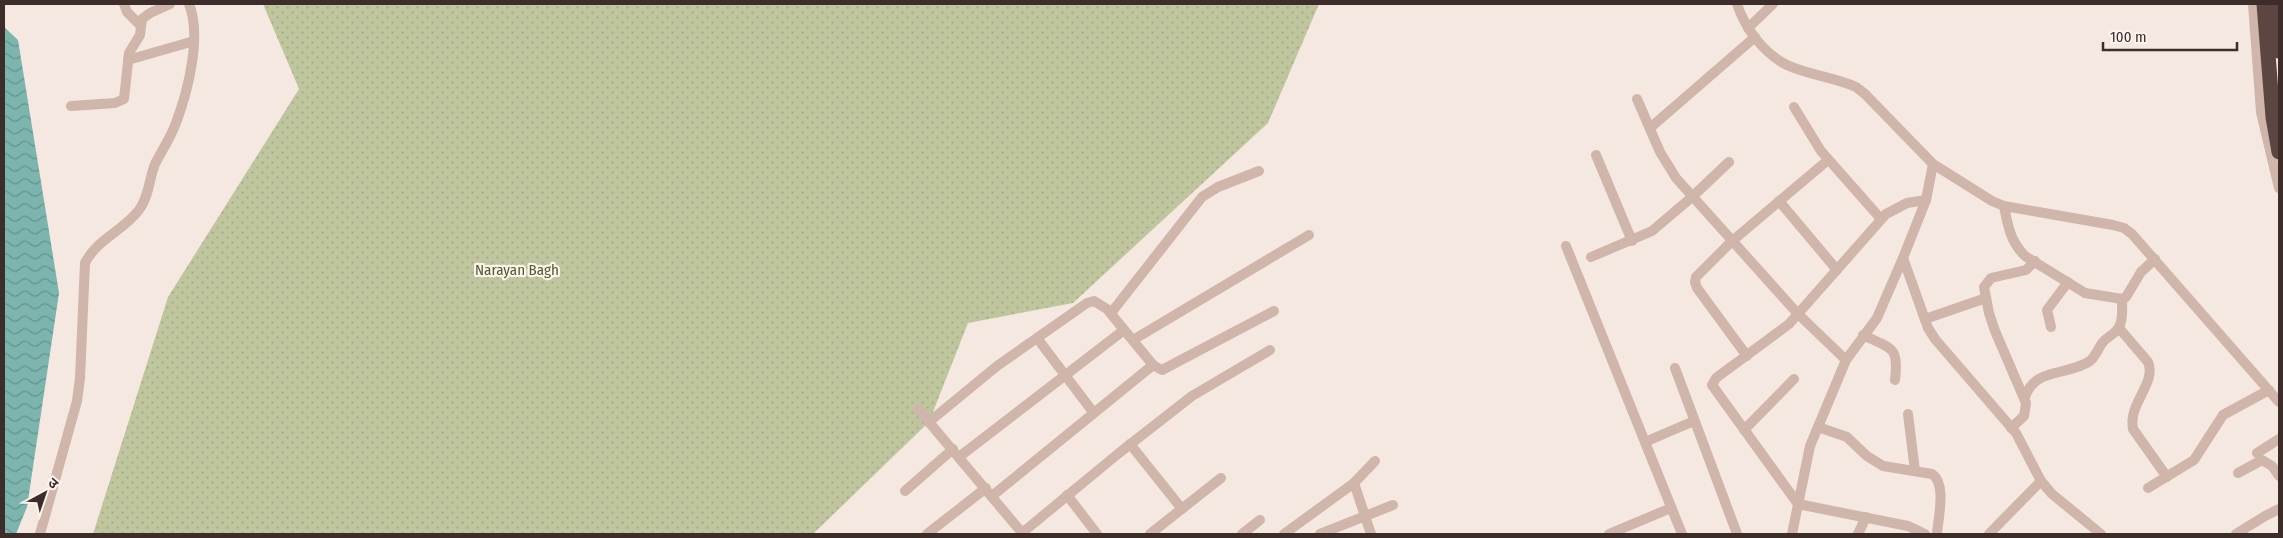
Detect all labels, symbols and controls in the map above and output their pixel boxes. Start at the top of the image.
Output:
scale bar [2103,20,2237,52]
text: 100 m [2110,28,2147,46]
park label: Narayan Bagh [475,261,559,279]
north arrow [20,468,70,518]
text: उ [44,474,62,493]

